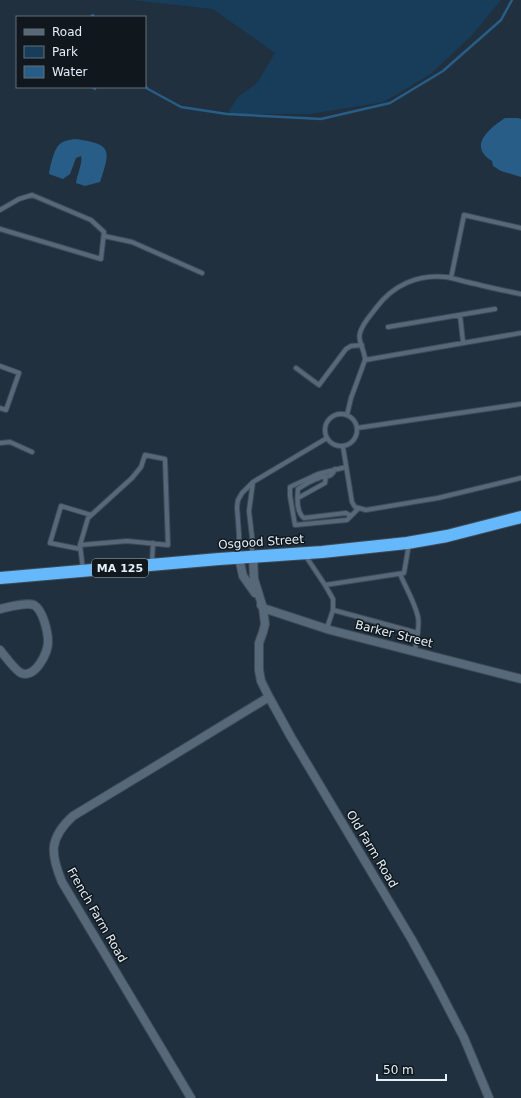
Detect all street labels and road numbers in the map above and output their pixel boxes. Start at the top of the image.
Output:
street label: Osgood Street [218,532,305,552]
road number: MA 125 [92,559,148,577]
street label: Barker Street [354,618,435,650]
street label: Old Farm Road [343,808,401,890]
street label: French Farm Road [64,865,130,965]

